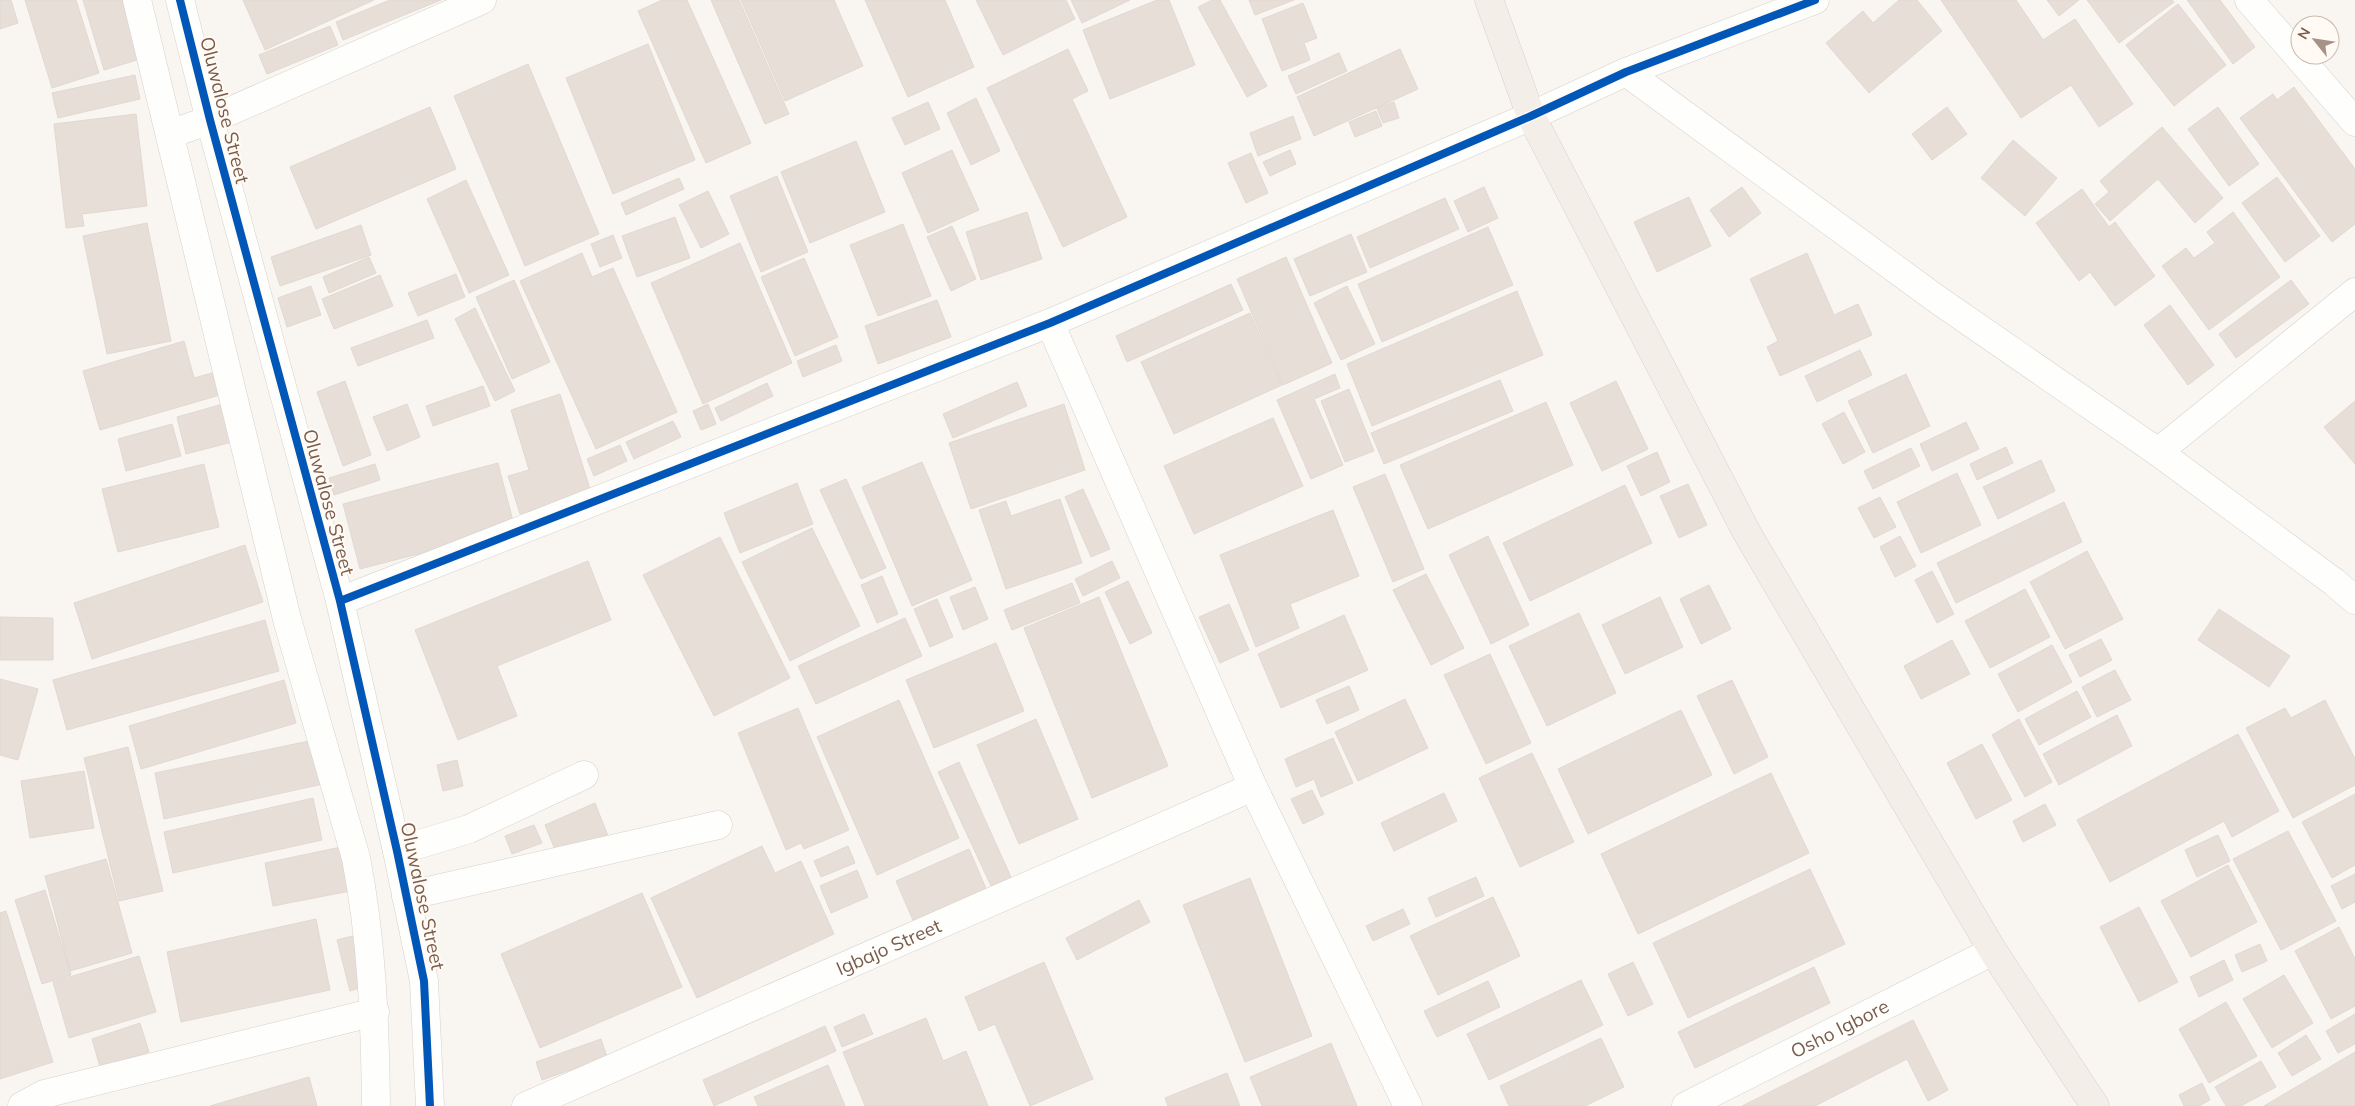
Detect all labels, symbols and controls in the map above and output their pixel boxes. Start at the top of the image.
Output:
north arrow [2290,15,2340,65]
text: N [2293,24,2314,43]
street label: Oluwalose Street [195,34,255,186]
street label: Oluwalose Street [298,426,360,578]
street label: Oluwalose Street [396,820,450,972]
street label: Igbajo Street [832,913,945,980]
street label: Osho Igbore [1786,994,1893,1063]

